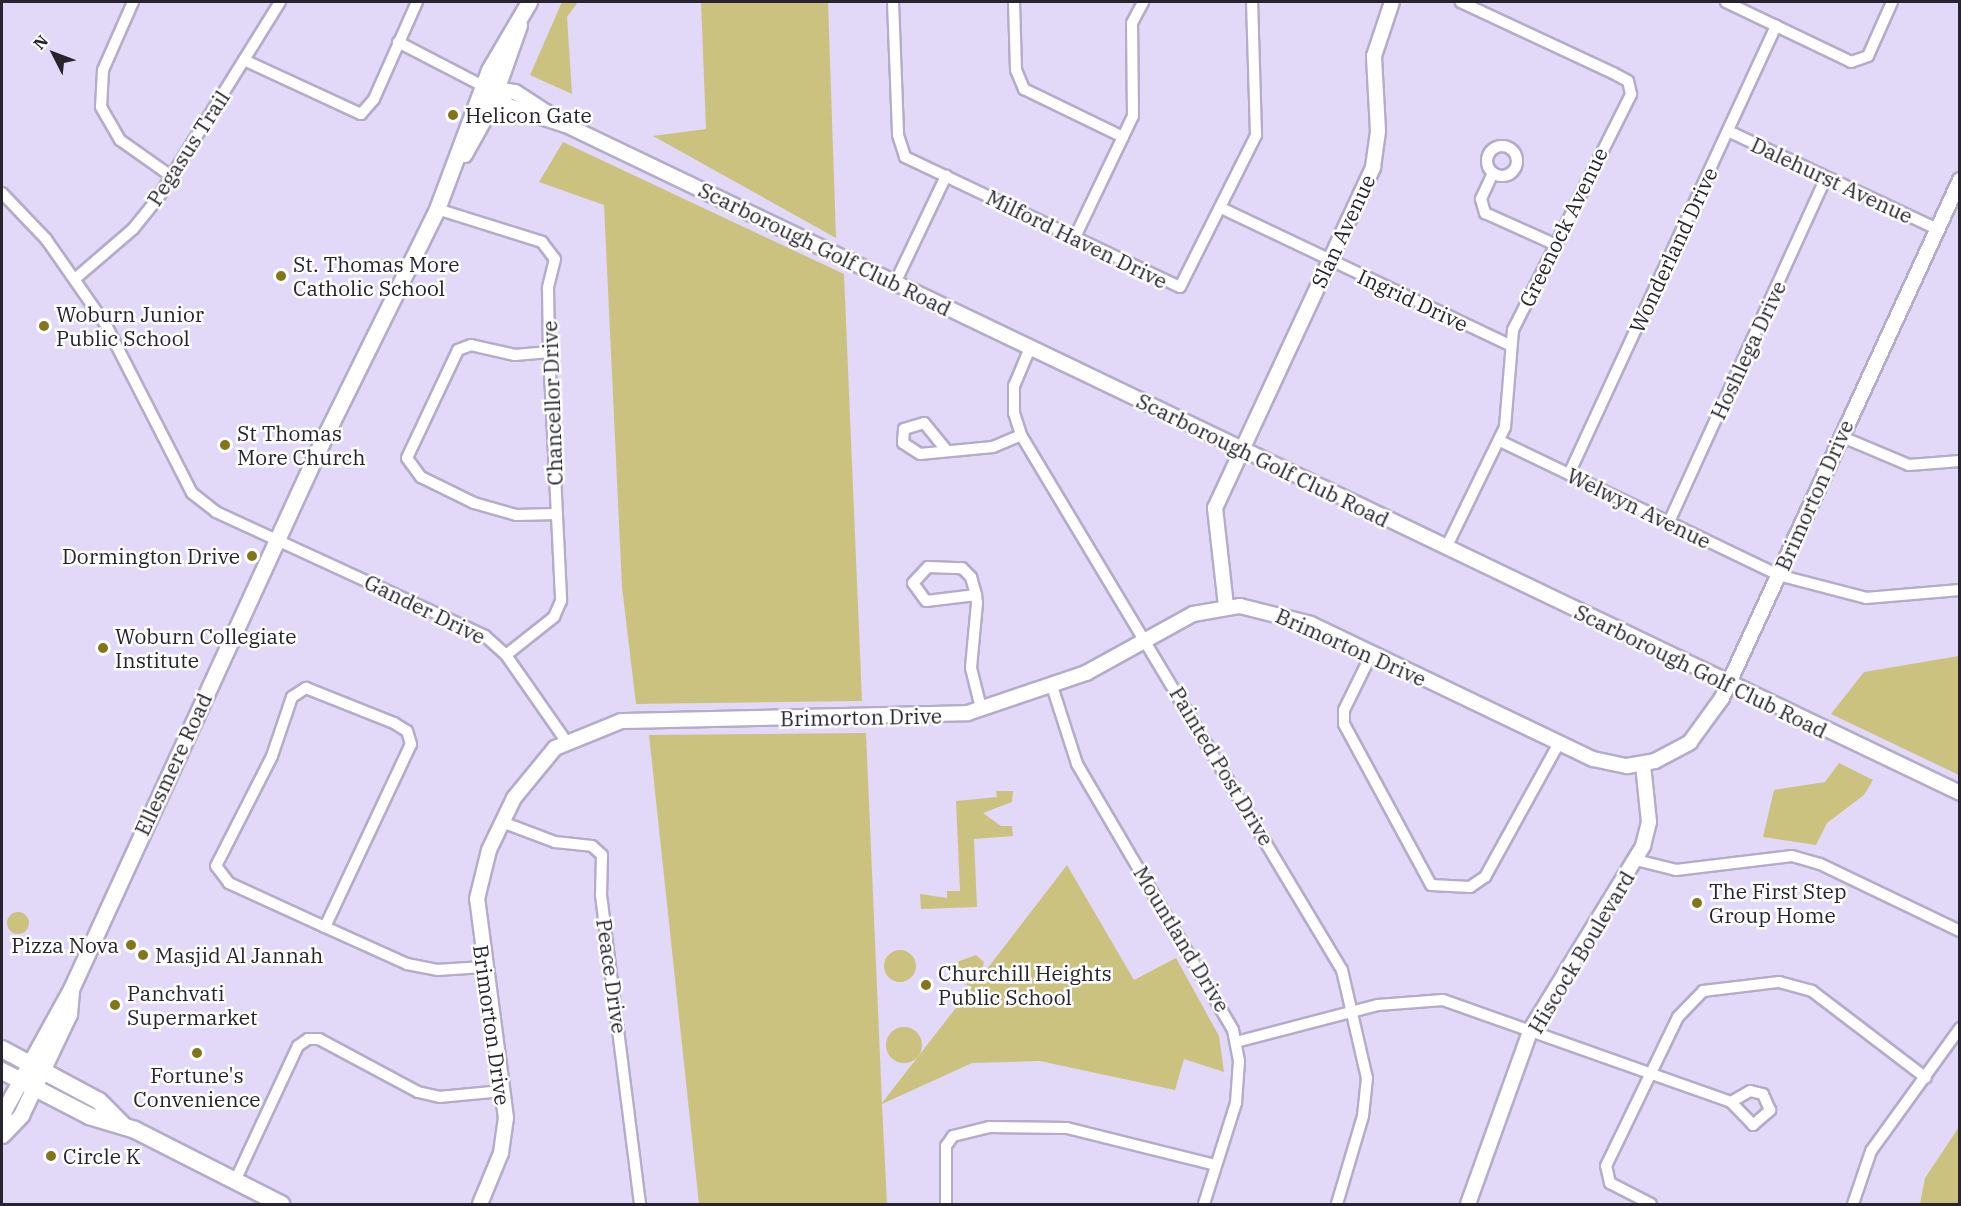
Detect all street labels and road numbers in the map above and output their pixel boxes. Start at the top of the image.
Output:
street label: Pegasus Trail [141,86,235,210]
street label: Dalehurst Avenue [1747,132,1917,228]
street label: Greenock Avenue [1513,143,1613,311]
street label: Wonderland Drive [1624,163,1722,337]
street label: Slan Avenue [1306,170,1380,292]
street label: Scarborough Golf Club Road [695,177,955,321]
street label: Milford Haven Drive [982,184,1172,294]
street label: Ingrid Drive [1354,264,1472,336]
street label: Hoshlega Drive [1705,277,1791,423]
street label: Chancellor Drive [537,320,567,486]
street label: Scarborough Golf Club Road [1133,388,1393,532]
street label: Brimorton Drive [1770,416,1858,574]
street label: Welwyn Avenue [1563,462,1715,554]
street label: Gander Drive [360,569,490,649]
street label: Scarborough Golf Club Road [1571,599,1831,743]
street label: Brimorton Drive [1272,603,1430,691]
street label: Painted Post Drive [1165,682,1279,850]
street label: Ellesmere Road [129,689,217,839]
street label: Brimorton Drive [780,703,942,731]
street label: Mountland Drive [1128,861,1236,1017]
street label: Hiscock Boulevard [1523,866,1639,1038]
street label: Peace Drive [591,917,633,1035]
street label: Brimorton Drive [468,943,516,1107]

